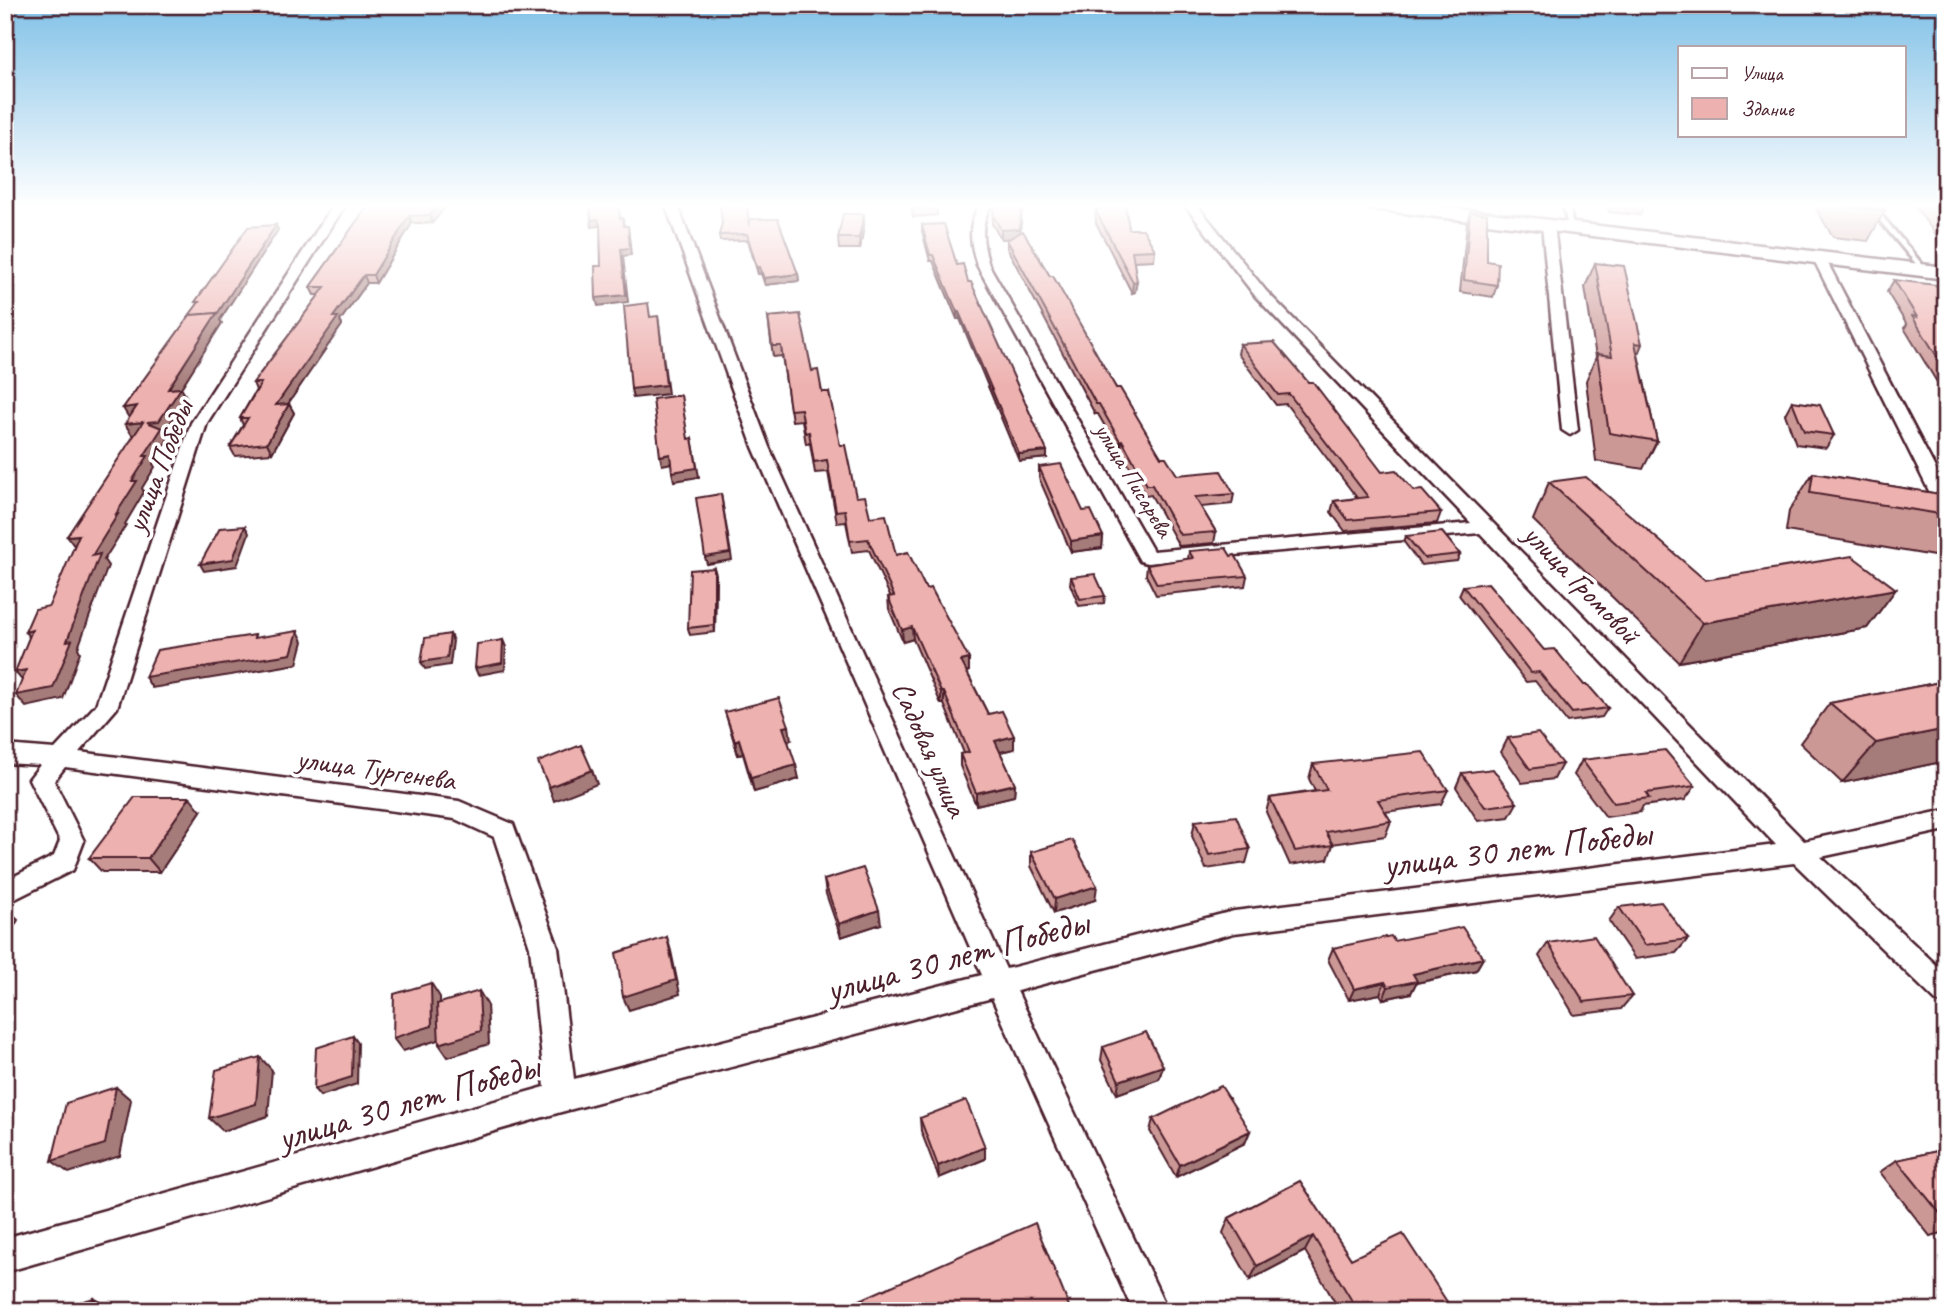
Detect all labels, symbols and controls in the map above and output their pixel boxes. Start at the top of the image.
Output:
legend [1678,46,1906,136]
text: Улица [1741,60,1784,86]
text: Здание [1741,96,1795,122]
street label: улица Победы [116,393,202,539]
street label: улица Писарева [1087,416,1181,544]
street label: улица Громовой [1514,514,1650,653]
street label: Садовая улица [883,676,977,824]
street label: улица Тургенева [292,739,460,799]
street label: улица 30 лет Победы [1378,808,1656,889]
street label: улица 30 лет Победы [819,897,1096,1014]
street label: улица 30 лет Победы [270,1041,547,1162]

